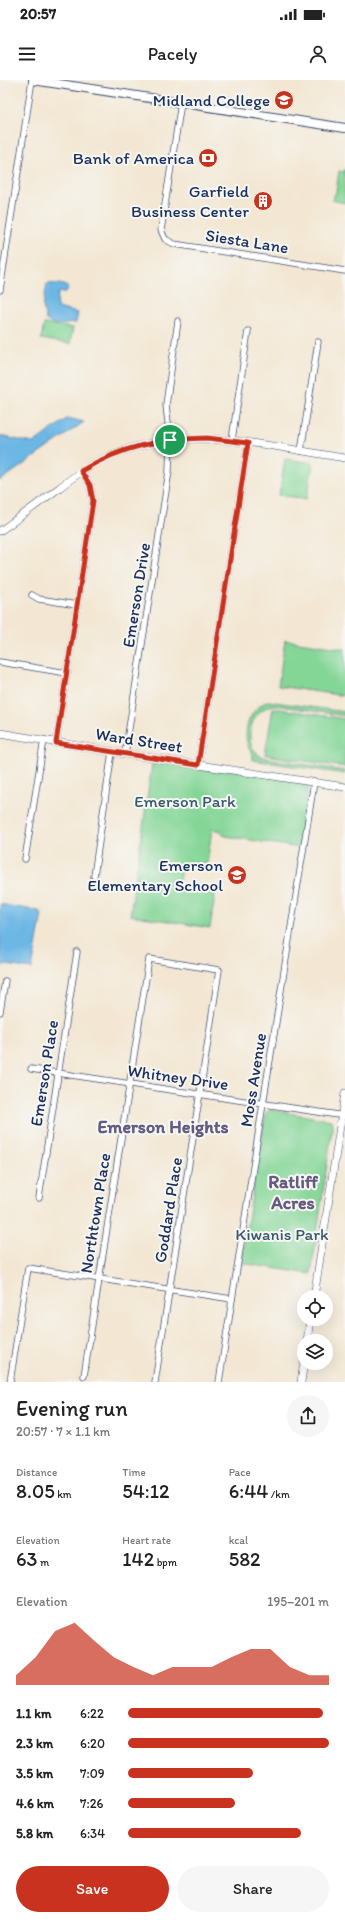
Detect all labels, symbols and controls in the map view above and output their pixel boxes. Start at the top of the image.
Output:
text: 20:57 [20,5,56,23]
icon: menu [16,43,38,65]
text: Pacely [148,43,197,65]
icon: person [307,43,329,65]
school or university icon: Midland College [273,89,295,111]
place label: Midland College [153,90,270,110]
bank icon: Bank of America [197,147,219,169]
place label: Bank of America [73,148,194,168]
place label: Garfield Business Center [131,181,250,221]
building icon: Garfield Business Center [252,190,274,212]
street label: Siesta Lane [204,225,290,257]
pin [153,423,187,457]
icon: arrive [159,429,181,451]
street label: Emerson Drive [118,541,154,649]
street label: Ward Street [94,723,185,757]
park label: Emerson Park [134,791,236,811]
place label: Emerson Elementary School [87,855,223,895]
school or university icon: Emerson Elementary School [226,864,248,886]
street label: Emerson Place [26,1018,62,1128]
street label: Moss Avenue [236,1032,270,1128]
street label: Whitney Drive [126,1060,230,1094]
district label: Emerson Heights [97,1116,229,1138]
street label: Northtown Place [76,1151,114,1275]
street label: Goddard Place [150,1156,186,1264]
district label: Ratliff Acres [268,1171,319,1214]
park label: Kiwanis Park [235,1224,329,1244]
map controls [297,1290,333,1370]
button: locate [297,1290,333,1326]
button: layers [297,1334,333,1370]
text: Evening run [16,1395,128,1422]
button: share [287,1395,329,1437]
text: 20:57 · 7 × 1.1 km [16,1424,110,1439]
text: Distance [16,1466,57,1479]
text: Time [122,1466,146,1479]
text: Pace [229,1466,251,1479]
text: 8.05 [16,1479,55,1503]
text: 54:12 [122,1479,170,1503]
text: 6:44 [229,1479,268,1503]
text: km [55,1488,72,1501]
text: /km [268,1488,290,1501]
text: Elevation [16,1534,60,1547]
text: Heart rate [122,1534,171,1547]
text: kcal [229,1534,248,1547]
text: 63 [16,1547,37,1571]
text: 142 [122,1547,154,1571]
text: 582 [229,1547,261,1571]
text: m [37,1556,49,1569]
text: bpm [154,1556,177,1569]
text: Elevation [16,1594,68,1609]
text: 195–201 m [267,1594,329,1609]
text: 1.1 km [16,1706,51,1721]
text: 6:22 [80,1706,104,1721]
text: 2.3 km [16,1736,53,1751]
text: 6:20 [80,1736,105,1751]
text: 3.5 km [16,1766,53,1781]
text: 7:09 [80,1766,104,1781]
text: 4.6 km [16,1796,54,1811]
text: 7:26 [80,1796,103,1811]
text: 5.8 km [16,1826,53,1841]
text: 6:34 [80,1826,105,1841]
button: Save [16,1866,169,1912]
button: Share [177,1866,329,1912]

